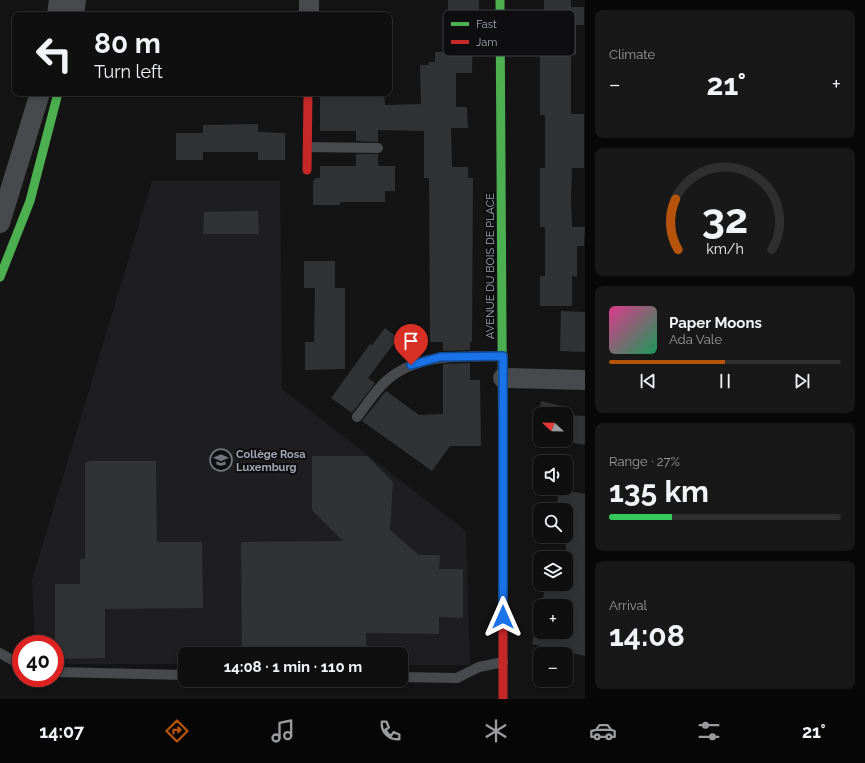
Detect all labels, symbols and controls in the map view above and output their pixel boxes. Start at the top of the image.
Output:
legend [443,10,575,56]
text: Fast [476,18,497,31]
text: 80 m [94,27,161,60]
icon: left [28,28,80,80]
text: Jam [476,36,497,49]
text: Climate [609,47,655,62]
text: Turn left [94,61,163,82]
text: 21° [707,67,746,102]
text: − [609,71,621,97]
text: + [832,71,841,97]
street label: AVENUE DU BOIS DE PLACE [484,193,497,339]
text: 32 [702,193,748,242]
text: km/h [706,240,744,256]
text: Paper Moons [669,314,762,332]
pin [394,324,428,365]
icon: arrive [400,330,422,352]
text: Ada Vale [669,332,722,347]
icon: previous [637,370,659,392]
icon: pause [714,370,736,392]
icon: next [791,370,813,392]
north arrow [533,407,573,447]
map controls [533,407,573,687]
school or university icon: Collège Rosa Luxemburg [208,447,234,473]
place label: Collège Rosa Luxemburg [236,448,306,474]
text: Range · 27% [609,454,680,469]
button: sound [533,455,573,495]
text: 135 km [609,474,709,509]
button: search [533,503,573,543]
button: layers [533,551,573,591]
position arrow [482,596,524,638]
text: Arrival [609,598,647,613]
button: + [533,599,573,639]
text: 14:08 [609,618,685,653]
speed limit sign: 40 [12,635,64,687]
button: − [533,647,573,687]
text: 14:08 · 1 min · 110 m [224,658,362,676]
icon: directions [163,717,191,745]
icon: music [269,717,297,745]
icon: phone [376,717,404,745]
icon: climate [482,717,510,745]
icon: car [589,717,617,745]
icon: filters [695,717,723,745]
text: 14:07 [39,721,84,742]
text: 21° [802,721,826,742]

